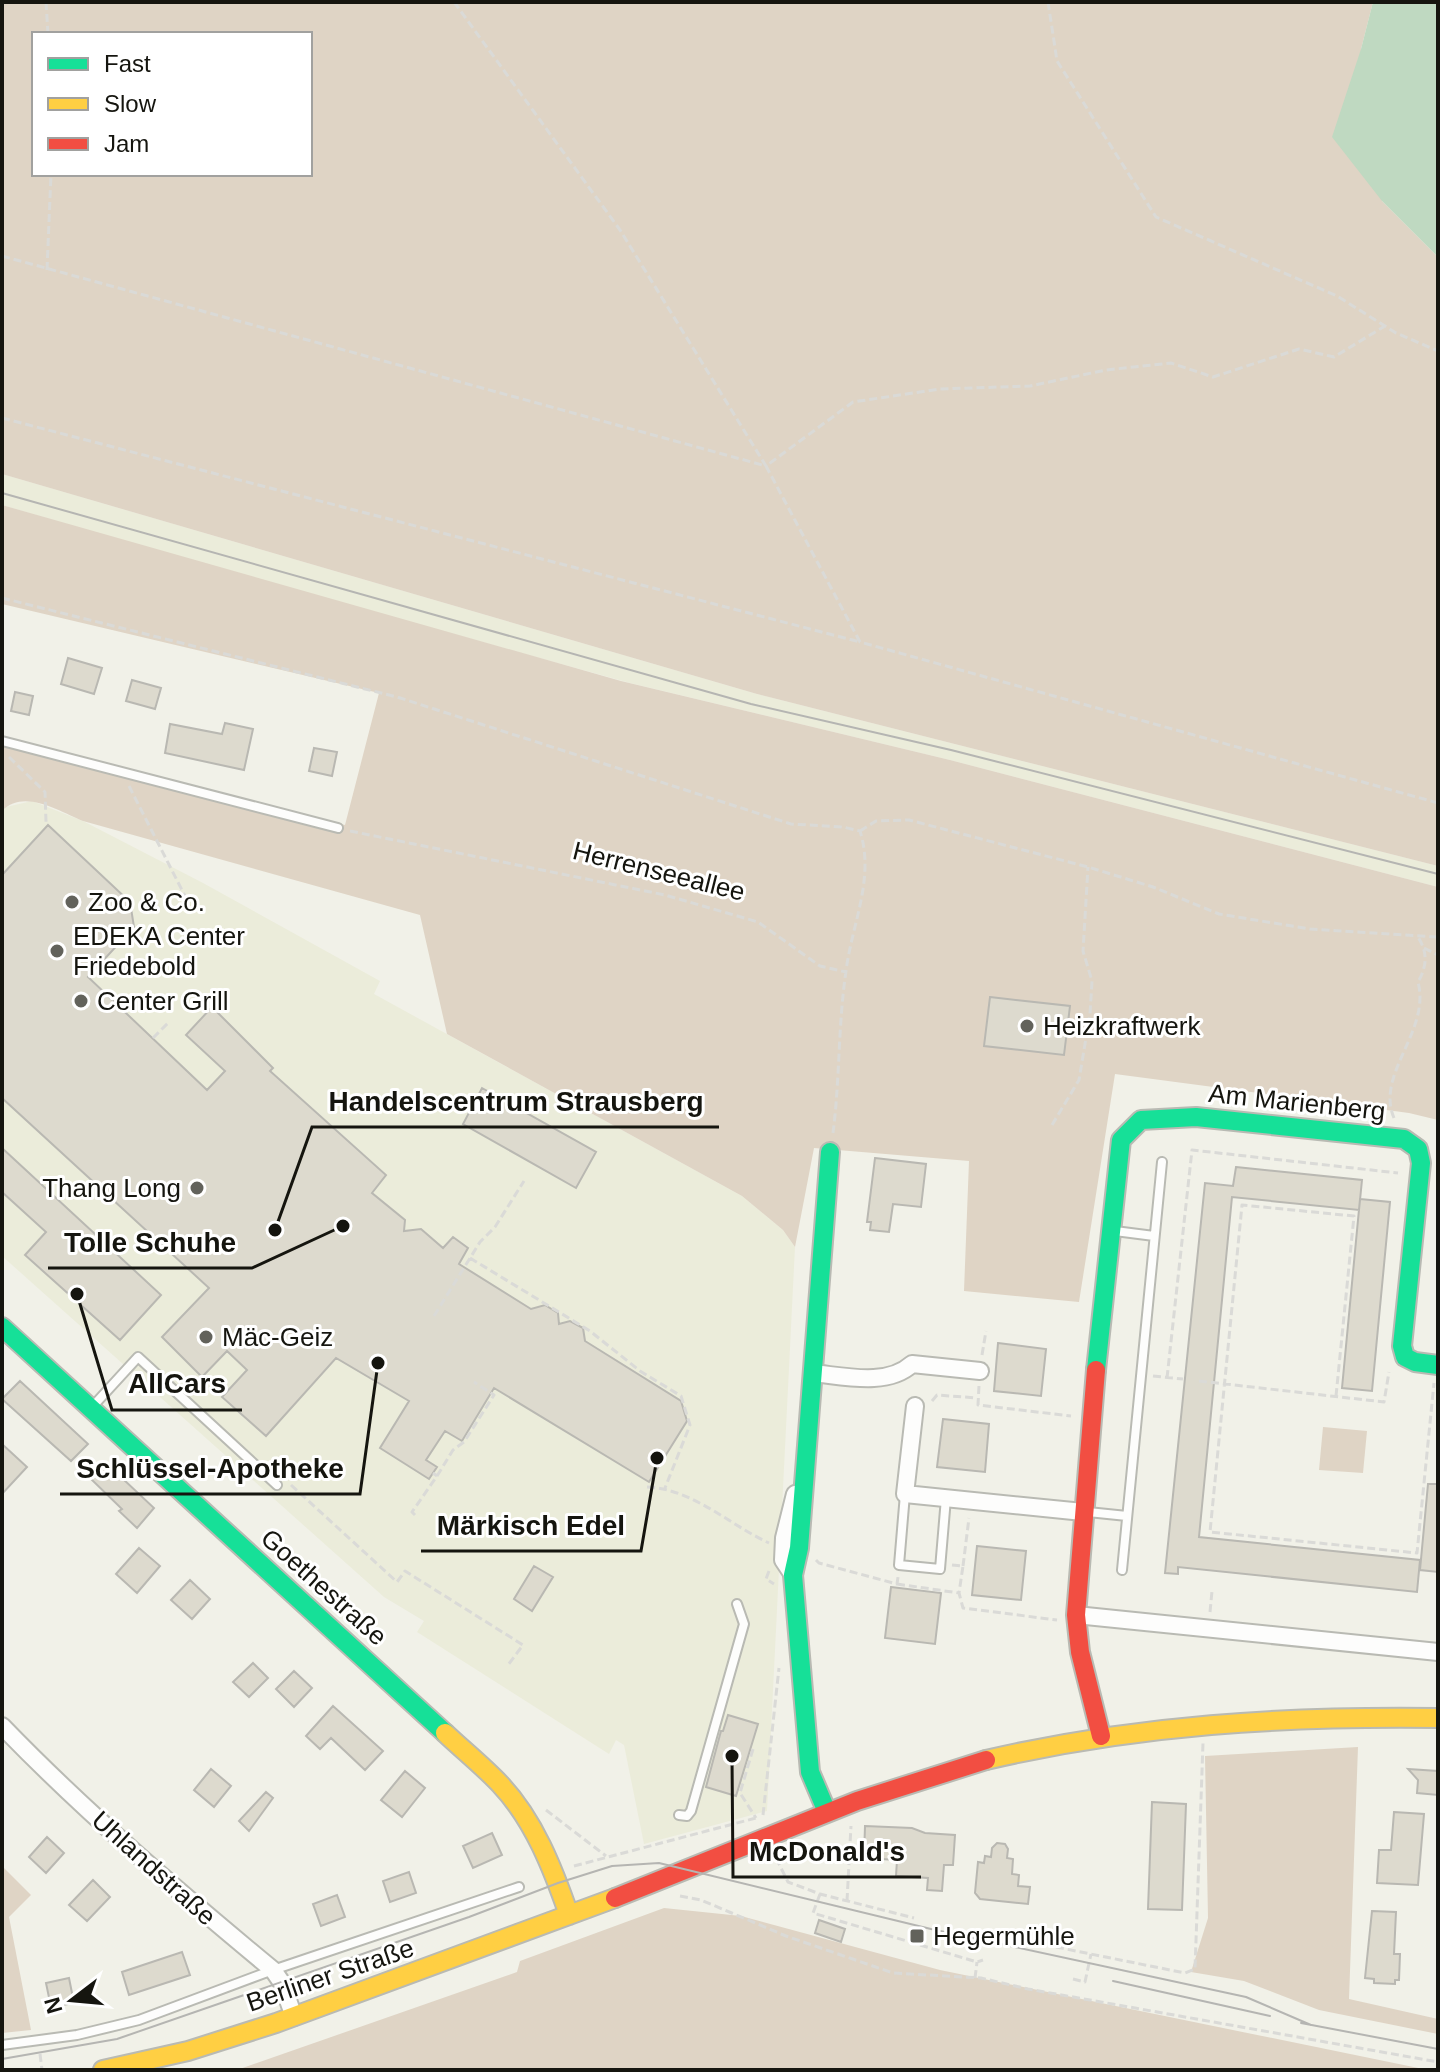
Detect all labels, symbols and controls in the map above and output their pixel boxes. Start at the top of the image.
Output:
legend [32,32,312,176]
text: Fast [104,50,151,77]
text: Slow [104,90,157,117]
text: Jam [104,130,149,157]
street label: Herrenseeallee [570,835,748,907]
place label: Zoo & Co. [88,887,205,917]
marker: Zoo & Co. [63,893,81,911]
place label: EDEKA Center Friedebold [73,921,245,981]
marker: EDEKA Center Friedebold [48,942,66,960]
place label: Center Grill [97,986,228,1016]
marker: Center Grill [72,992,90,1010]
place label: Heizkraftwerk [1043,1011,1201,1041]
marker: Heizkraftwerk [1018,1017,1036,1035]
callout: Handelscentrum Strausberg [312,1075,719,1127]
street label: Am Marienberg [1207,1078,1387,1126]
text: Handelscentrum Strausberg [329,1086,704,1117]
place label: Thang Long [42,1173,181,1203]
marker: Thang Long [188,1179,206,1197]
callout: Tolle Schuhe [48,1216,252,1268]
text: Tolle Schuhe [64,1227,236,1258]
place label: Mäc-Geiz [222,1322,333,1352]
marker: Mäc-Geiz [197,1328,215,1346]
callout: AllCars [112,1358,242,1410]
text: AllCars [128,1368,226,1399]
callout: Schlüssel-Apotheke [60,1442,360,1494]
text: Schlüssel-Apotheke [76,1453,344,1484]
callout: Märkisch Edel [421,1499,641,1551]
text: Märkisch Edel [437,1510,625,1541]
street label: Goethestraße [255,1523,393,1651]
street label: Uhlandstraße [86,1805,222,1931]
callout: McDonald's [733,1825,921,1877]
text: McDonald's [749,1836,905,1867]
place label: Hegermühle [933,1921,1075,1951]
marker: Hegermühle [908,1927,926,1945]
street label: Berliner Straße [242,1932,418,2018]
north arrow [32,1960,112,2040]
text: N [39,1994,67,2016]

